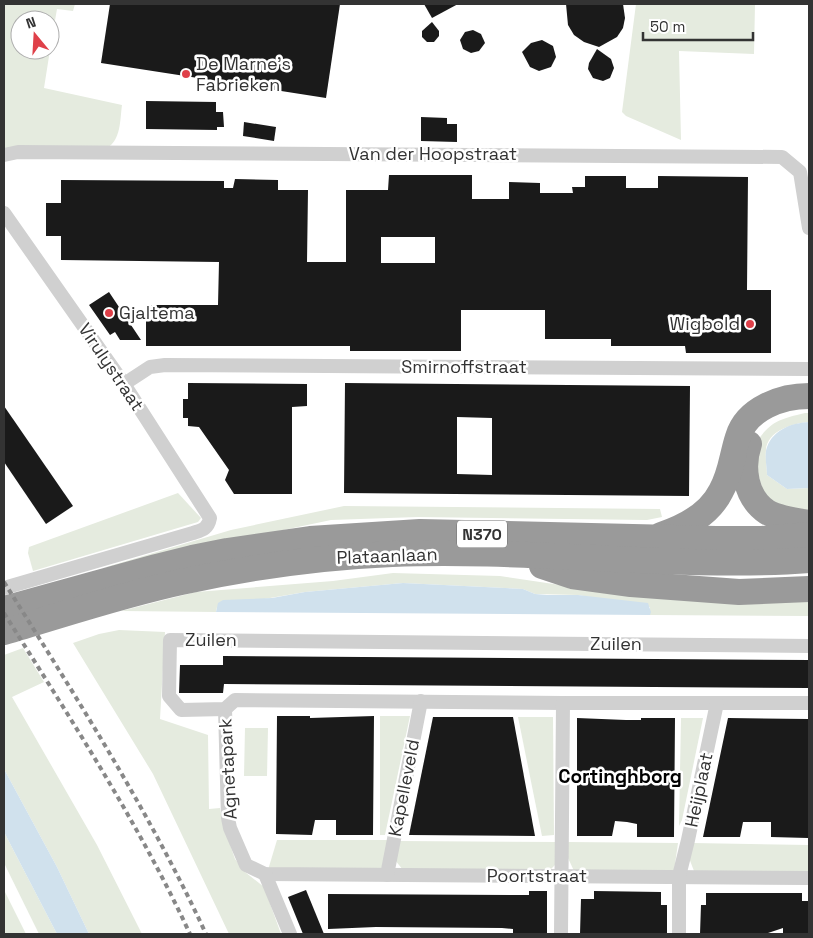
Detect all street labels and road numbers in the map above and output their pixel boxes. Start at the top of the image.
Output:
street label: Van der Hoopstraat [349,142,517,165]
street label: Virulystraat [74,318,149,415]
street label: Smirnoffstraat [401,355,527,378]
road number: N370 [457,520,507,548]
street label: Plataanlaan [336,542,438,569]
street label: Zuilen [185,628,237,651]
street label: Zuilen [590,632,642,655]
street label: Agnetapark [213,718,242,820]
street label: Kapelleveld [383,737,424,839]
street label: Heijplaat [679,750,718,829]
street label: Poortstraat [487,864,587,887]

